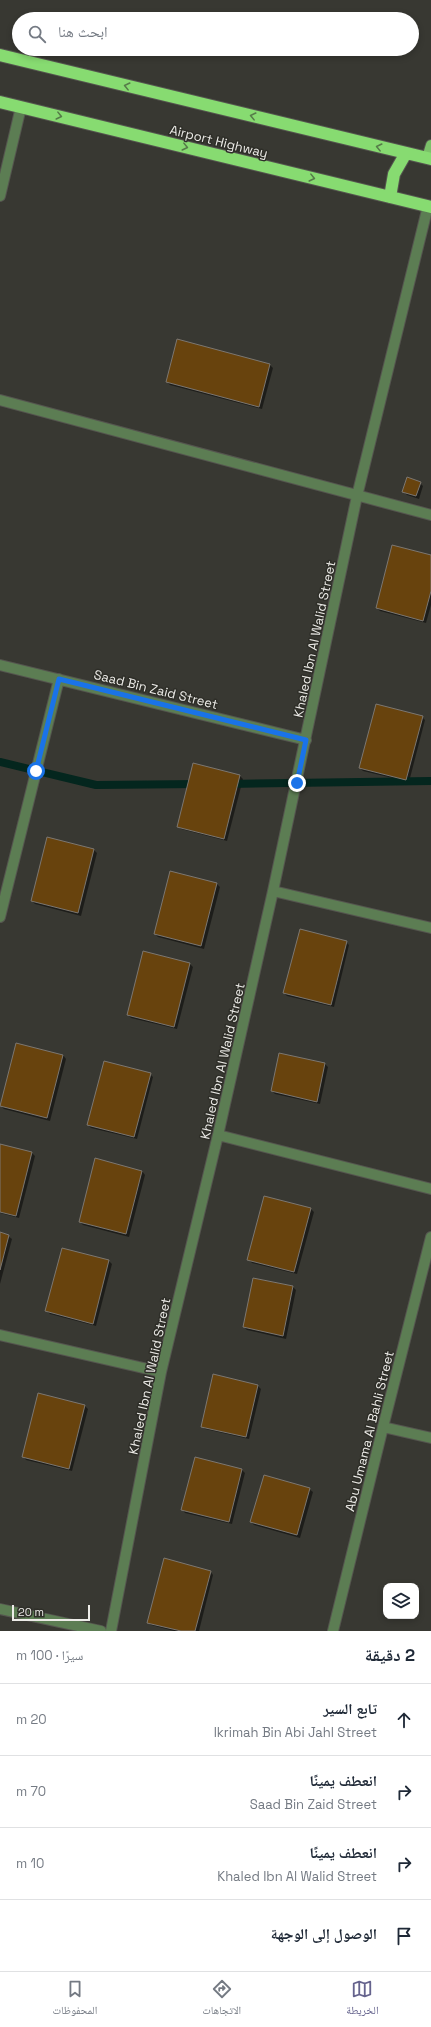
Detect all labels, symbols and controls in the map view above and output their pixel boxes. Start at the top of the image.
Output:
search box [12,12,419,56]
text: ابحث هنا [58,22,108,41]
icon: search [26,23,48,45]
one-way arrow [124,82,130,90]
one-way arrow [56,112,62,120]
one-way arrow [250,113,256,121]
street label: Airport Highway [168,121,270,162]
one-way arrow [182,143,189,151]
one-way arrow [376,143,383,152]
one-way arrow [308,173,315,182]
street label: Khaled Ibn Al Walid Street [290,559,339,719]
street label: Saad Bin Zaid Street [92,666,220,713]
route start [27,762,45,780]
route end [288,774,306,792]
street label: Khaled Ibn Al Walid Street [196,981,249,1141]
street label: Khaled Ibn Al Walid Street [125,1296,174,1456]
street label: Abu Umama Al Bahli Street [341,1349,398,1513]
map controls [383,1583,419,1619]
button: layers [383,1583,419,1619]
scale bar [12,1603,90,1622]
text: 20 m [18,1605,44,1619]
text: 2 دقيقة [365,1644,415,1666]
text: سيرًا · 100 m [16,1647,83,1664]
text: تابع السير [323,1699,377,1718]
icon: ahead [393,1709,415,1731]
text: 20 m [16,1711,47,1728]
text: Ikrimah Bin Abi Jahl Street [214,1724,377,1741]
text: انعطف يمينًا [310,1771,377,1790]
icon: right [393,1781,415,1803]
text: 70 m [16,1783,46,1800]
text: Saad Bin Zaid Street [250,1796,377,1813]
text: انعطف يمينًا [310,1843,377,1862]
icon: right [393,1853,415,1875]
text: 10 m [16,1855,44,1872]
text: Khaled Ibn Al Walid Street [217,1868,377,1885]
text: الوصول إلى الوجهة [271,1924,377,1943]
icon: arrive [393,1925,415,1947]
tab: المحفوظات [52,1978,97,2021]
tab: الاتجاهات [202,1978,241,2021]
tab: الخريطة [346,1978,379,2021]

